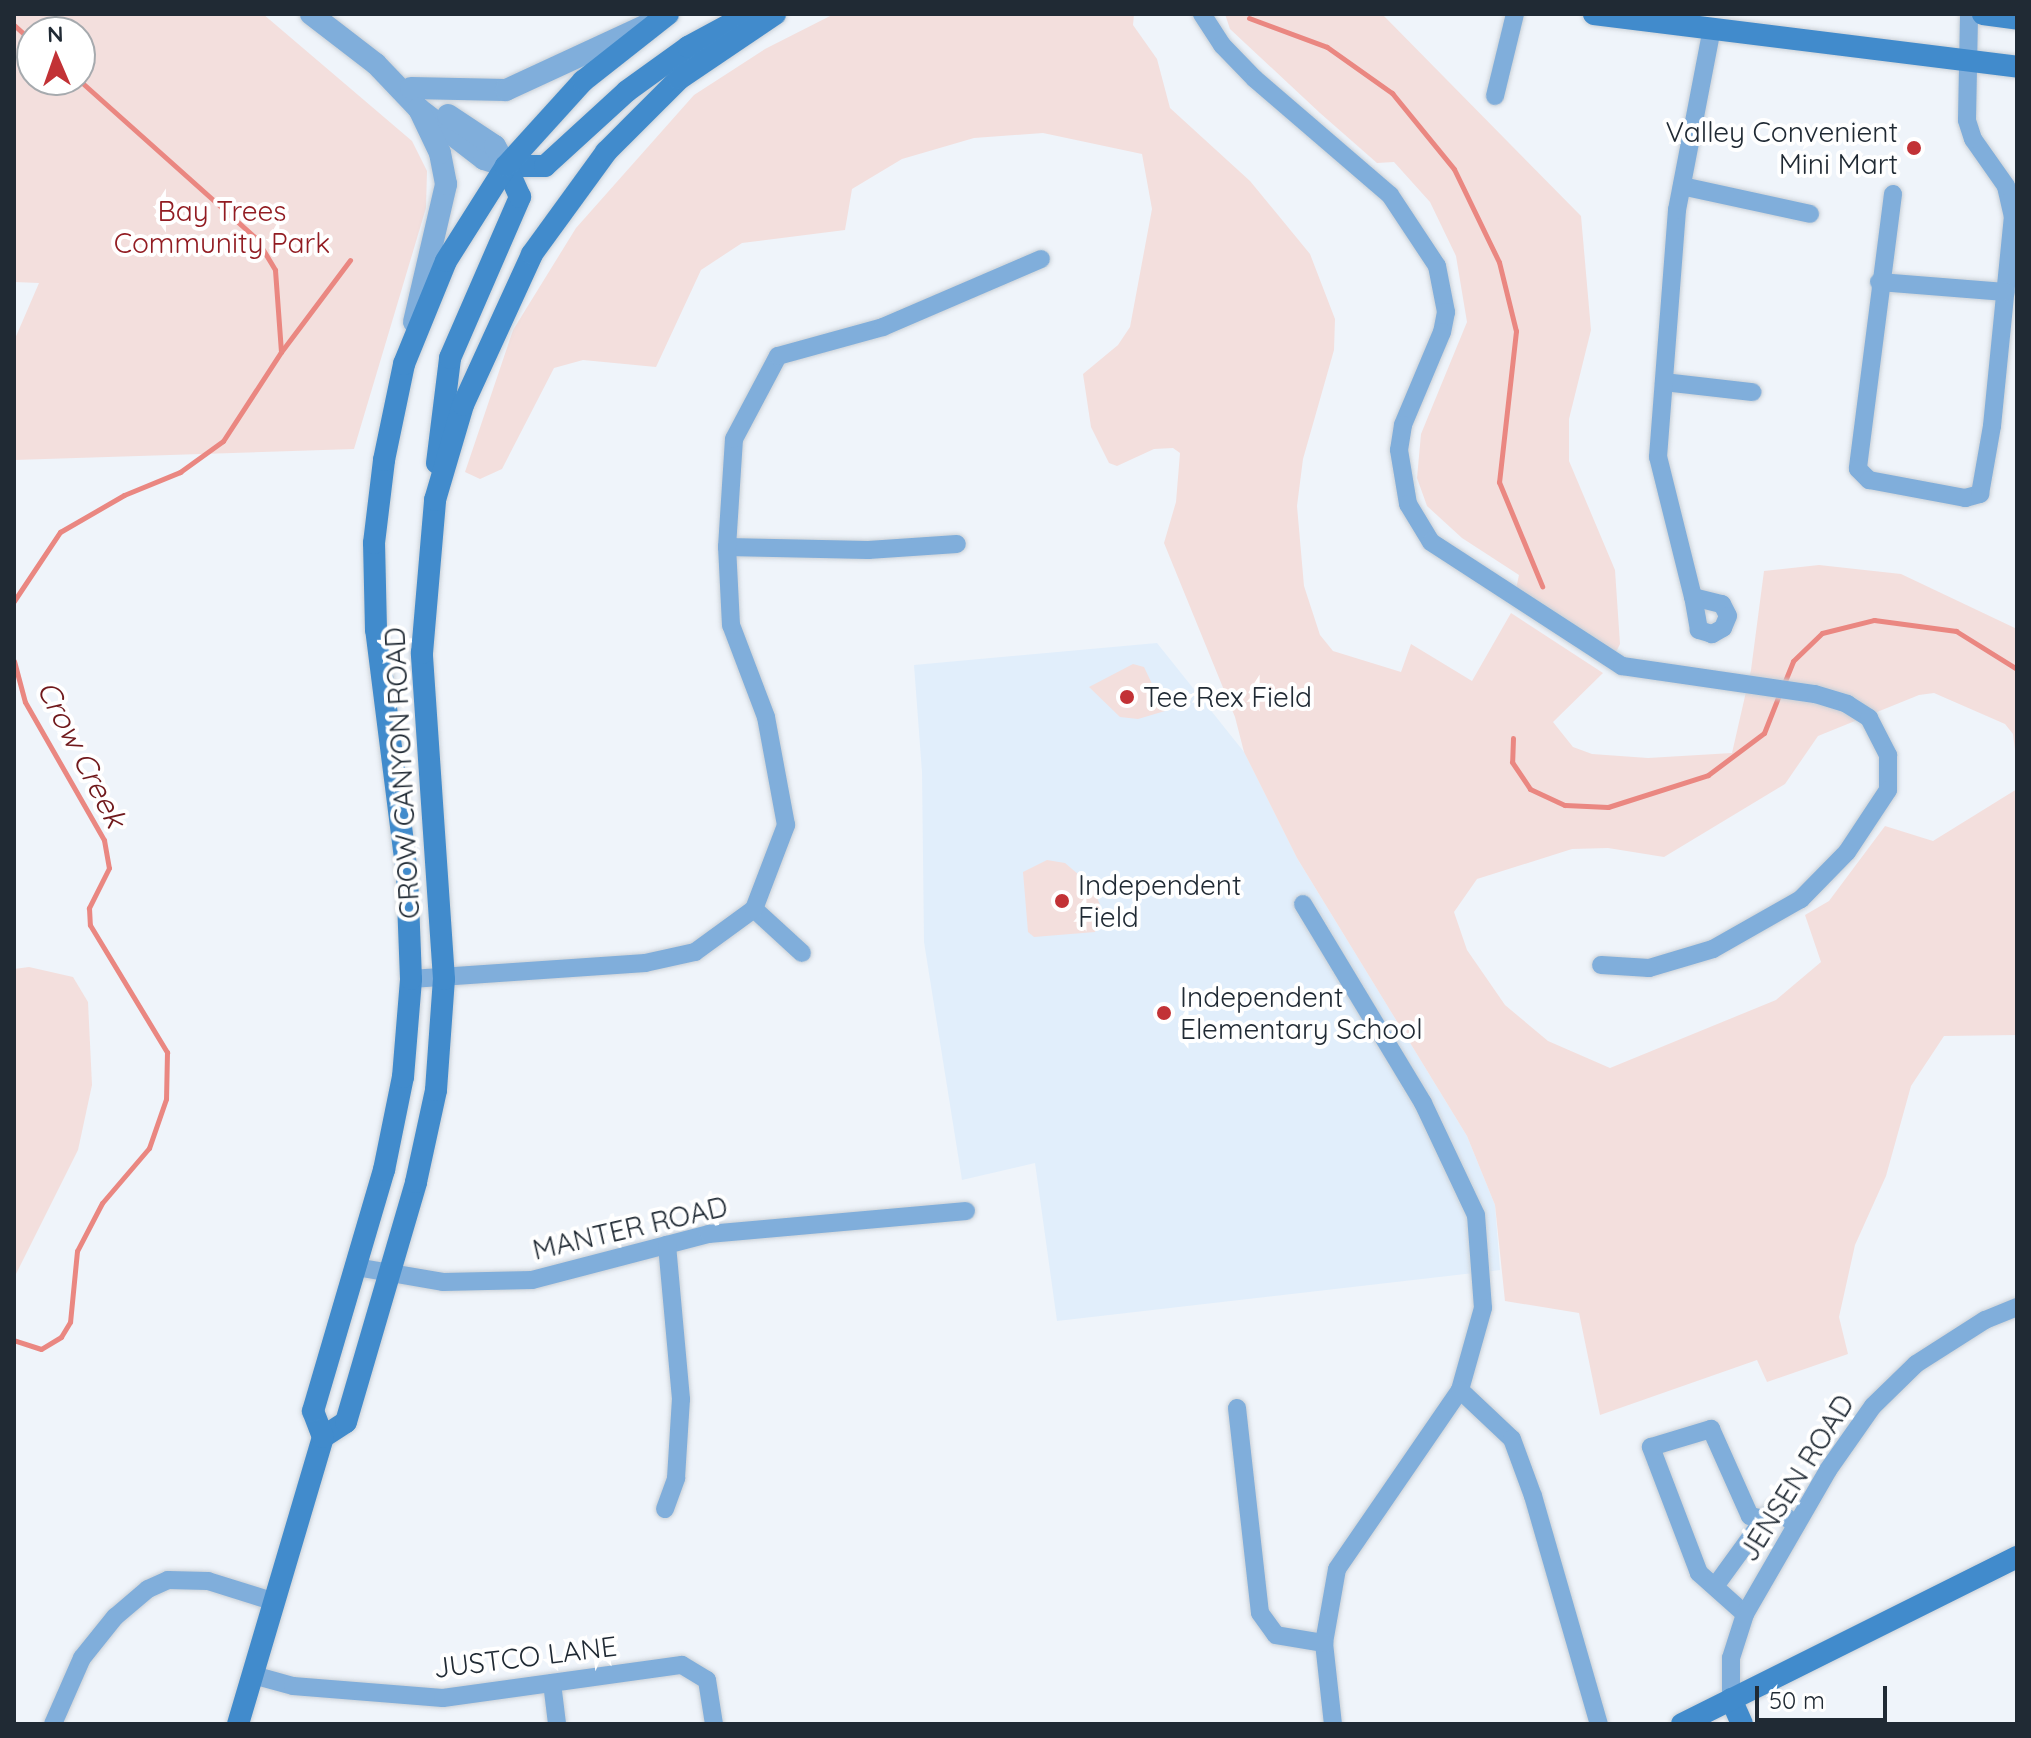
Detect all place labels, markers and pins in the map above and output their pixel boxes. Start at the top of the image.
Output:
place label: Valley Convenient Mini Mart [1666,115,1898,181]
marker: Valley Convenient Mini Mart [1905,139,1923,157]
place label: Tee Rex Field [1143,680,1312,714]
marker: Tee Rex Field [1118,688,1136,706]
place label: Independent Field [1078,868,1241,934]
marker: Independent Field [1053,892,1071,910]
place label: Independent Elementary School [1180,980,1423,1046]
marker: Independent Elementary School [1155,1004,1173,1022]

